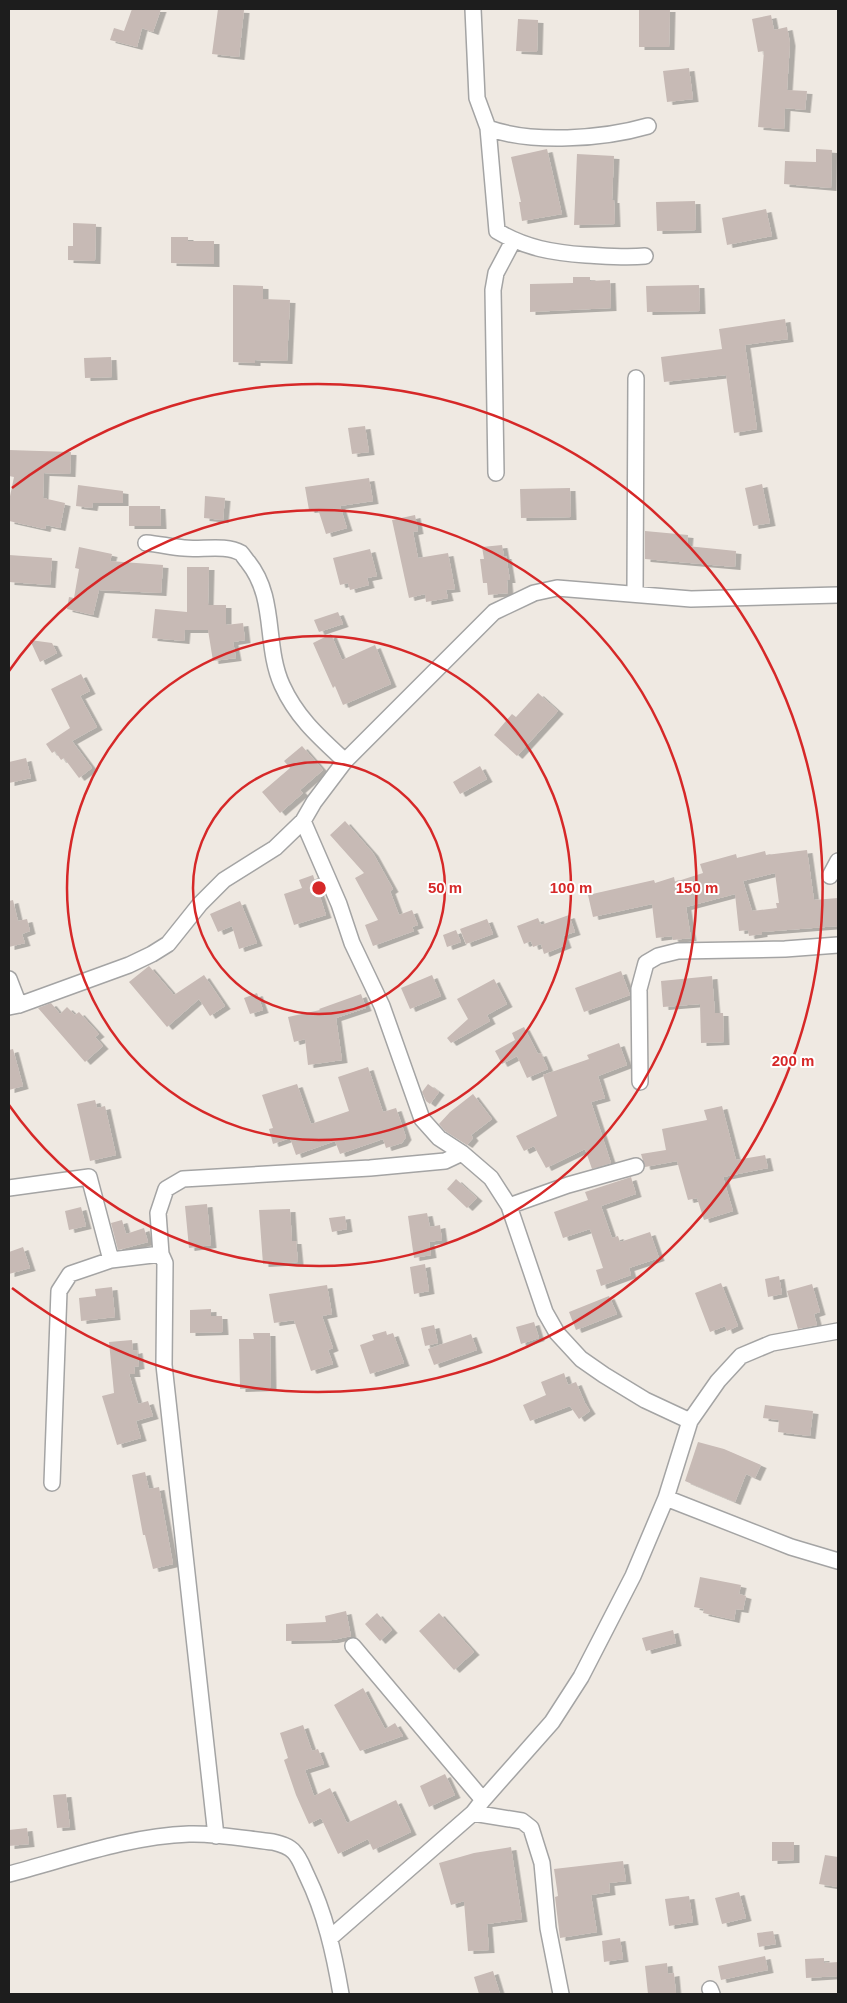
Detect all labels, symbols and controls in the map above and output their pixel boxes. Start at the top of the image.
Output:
centre of rings [310,879,328,897]
text: 50 m [428,879,462,896]
text: 100 m [550,879,592,896]
text: 150 m [676,879,718,896]
text: 200 m [772,1052,814,1069]

